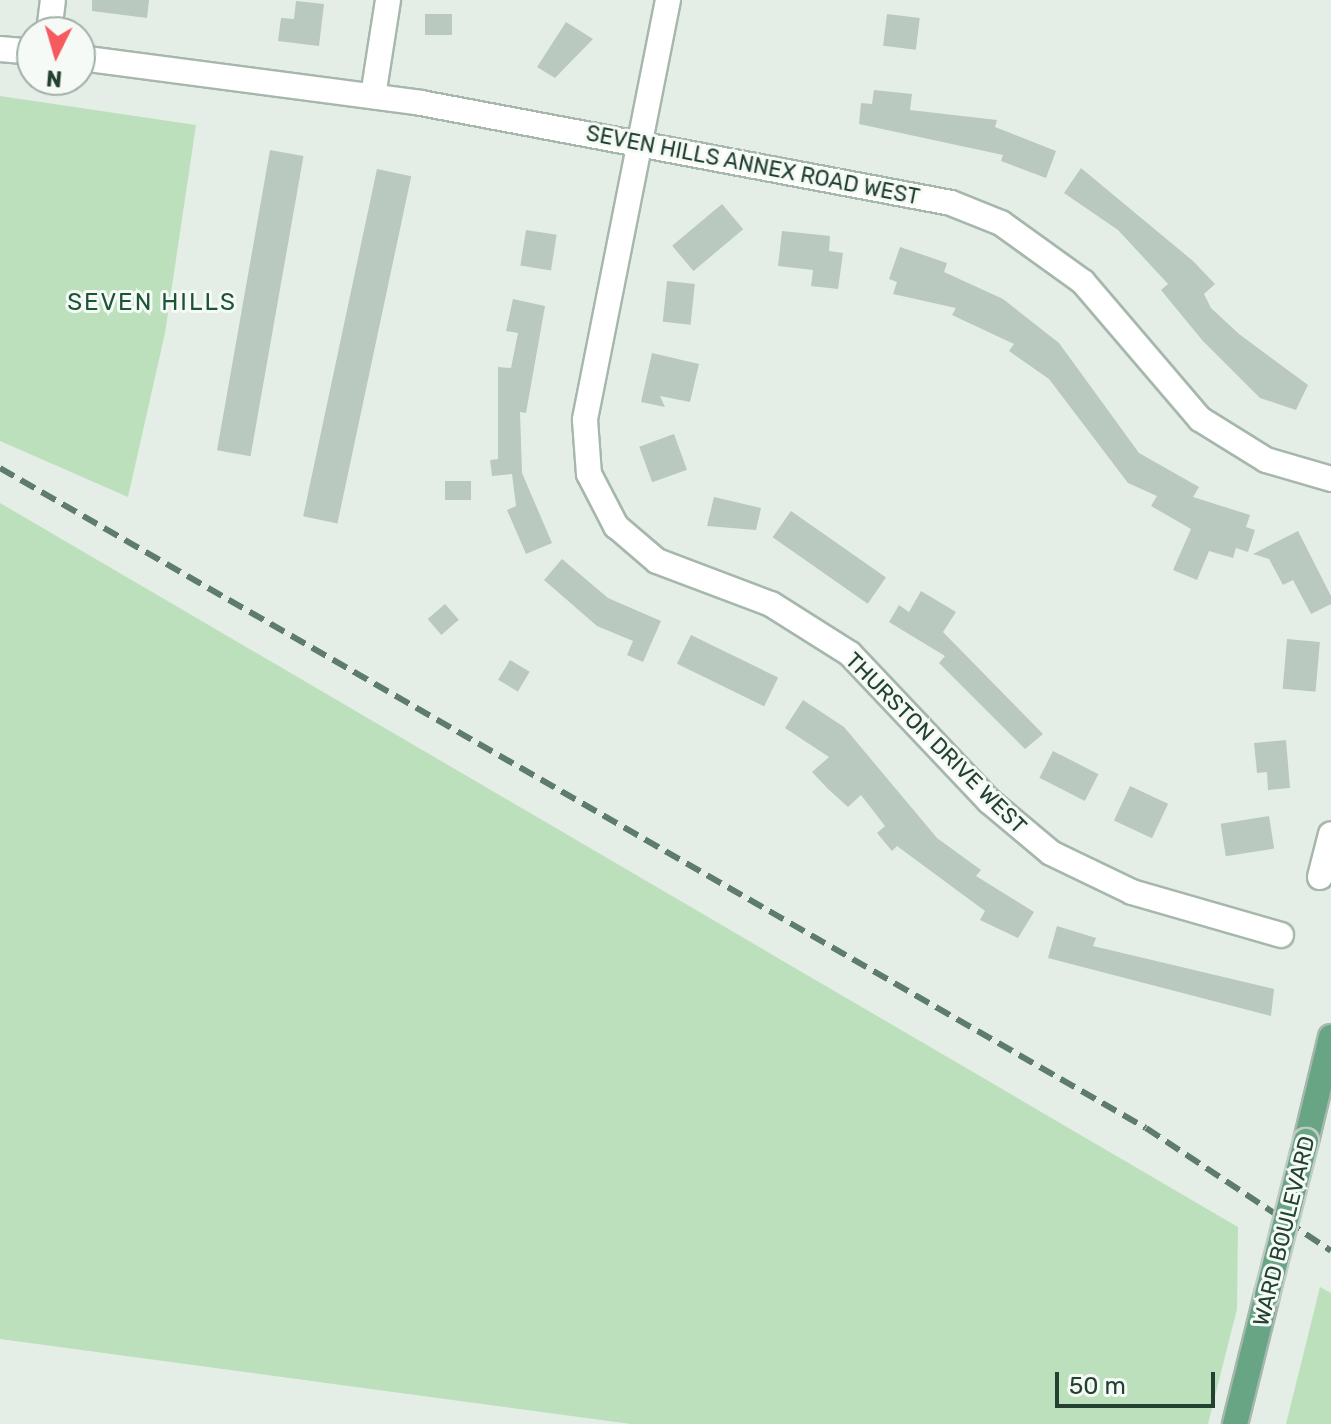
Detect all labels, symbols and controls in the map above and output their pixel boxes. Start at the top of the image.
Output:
north arrow [16,16,96,96]
text: N [45,64,63,93]
street label: SEVEN HILLS ANNEX ROAD WEST [583,120,923,210]
district label: SEVEN HILLS [67,289,237,317]
street label: THURSTON DRIVE WEST [840,647,1032,839]
street label: WARD BOULEVARD [1248,1133,1320,1329]
scale bar [1059,1356,1219,1406]
text: 50 m [1069,1372,1126,1400]

